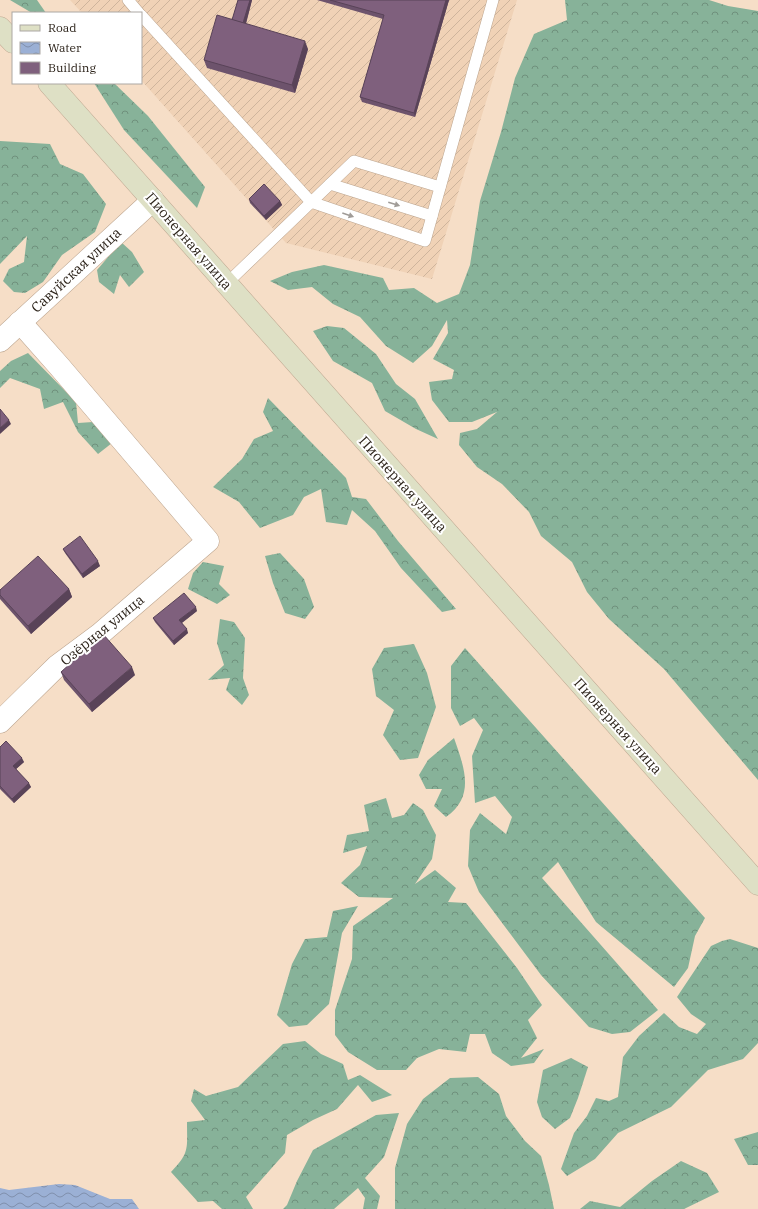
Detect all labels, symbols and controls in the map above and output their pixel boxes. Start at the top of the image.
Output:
legend [12,12,142,84]
text: Road [48,20,77,35]
text: Water [48,40,82,55]
text: Building [48,60,96,75]
street label: Пионерная улица [142,189,236,294]
one-way arrow [388,201,400,207]
one-way arrow [343,212,355,218]
street label: Савуйская улица [27,223,125,316]
street label: Пионерная улица [355,432,451,536]
street label: Озёрная улица [56,590,148,669]
street label: Пионерная улица [570,674,666,778]

